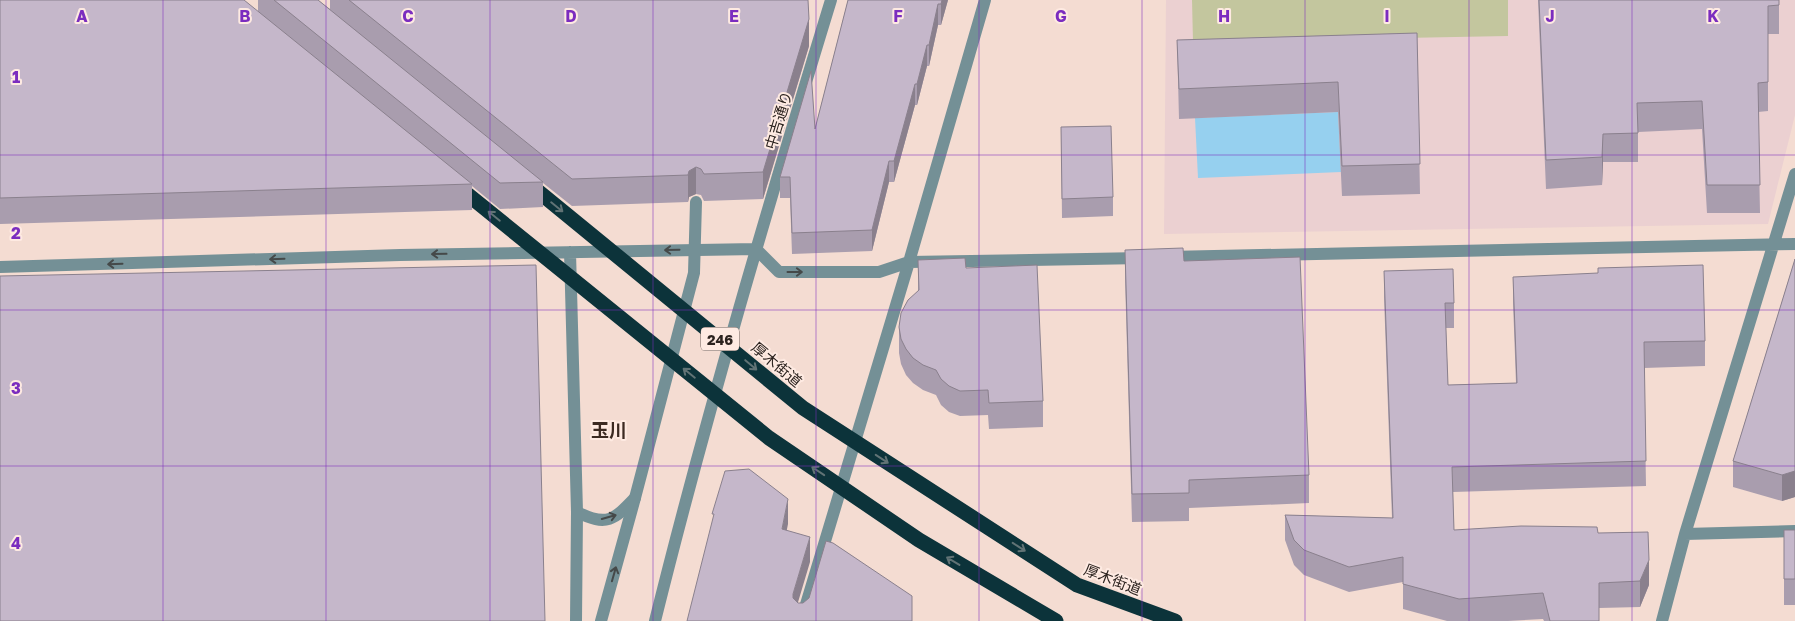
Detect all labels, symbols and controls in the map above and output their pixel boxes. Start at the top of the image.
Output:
text: A [76,6,88,26]
text: B [239,6,251,26]
text: C [402,6,414,26]
text: D [565,6,577,26]
text: E [729,6,739,26]
text: F [893,6,903,26]
text: G [1055,6,1067,26]
text: H [1218,6,1230,26]
text: I [1384,6,1390,26]
text: J [1545,6,1555,26]
text: K [1707,6,1719,26]
text: 1 [12,67,20,87]
street label: 中吉通り [761,89,795,151]
one-way arrow [550,201,563,212]
one-way arrow [488,210,501,221]
text: 2 [11,223,21,243]
one-way arrow [664,245,680,255]
one-way arrow [432,249,448,259]
one-way arrow [269,254,285,263]
one-way arrow [107,259,123,268]
one-way arrow [786,267,803,277]
road number: 246 [701,328,739,350]
street label: 厚木街道 [748,338,806,390]
one-way arrow [744,359,757,370]
one-way arrow [682,367,695,378]
text: 3 [11,378,21,398]
district label: 玉川 [591,419,627,441]
one-way arrow [875,455,889,465]
one-way arrow [811,466,825,476]
one-way arrow [601,512,617,522]
text: 4 [11,533,21,553]
one-way arrow [1012,542,1026,553]
one-way arrow [947,555,961,565]
street label: 厚木街道 [1082,560,1144,598]
one-way arrow [610,566,620,582]

